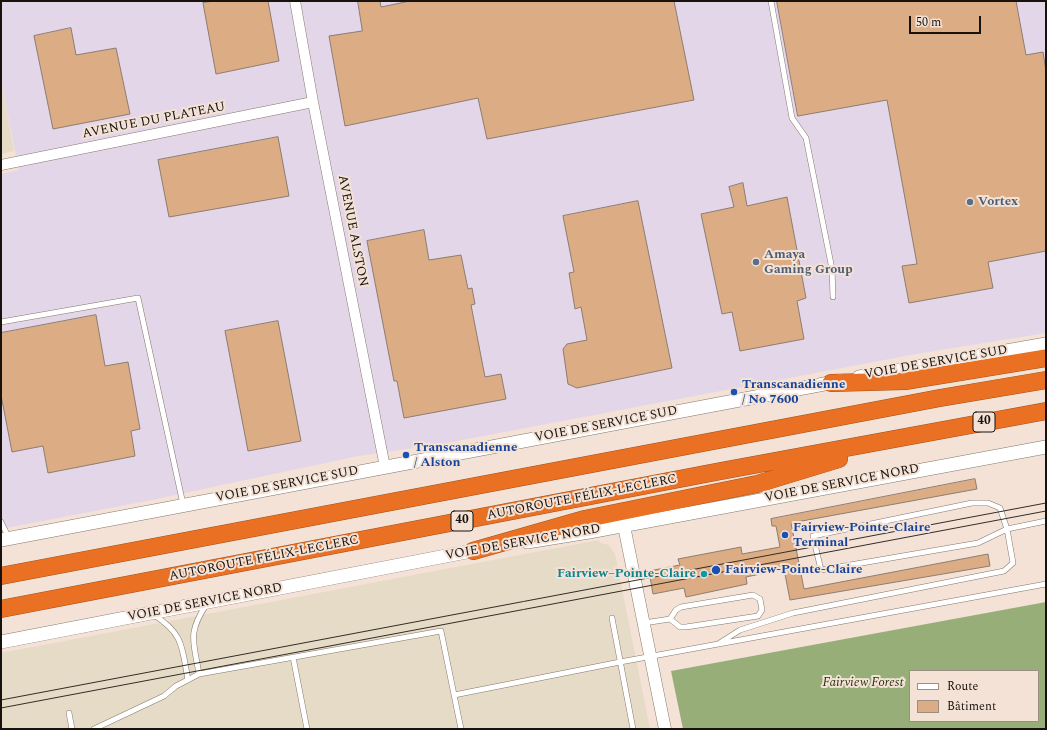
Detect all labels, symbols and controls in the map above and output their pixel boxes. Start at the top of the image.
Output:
scale bar [911,8,983,34]
text: 50 m [916,13,941,32]
street label: AVENUE DU PLATEAU [81,99,227,143]
street label: AVENUE ALSTON [333,174,371,288]
place label: Vortex [978,194,1018,210]
marker: Vortex [965,197,975,207]
place label: Amaya Gaming Group [764,247,853,278]
marker: Amaya Gaming Group [751,257,761,267]
street label: VOIE DE SERVICE SUD [863,343,1009,383]
place label: Transcanadienne / No 7600 [742,377,845,408]
marker: Transcanadienne / No 7600 [729,387,739,397]
street label: VOIE DE SERVICE SUD [533,403,679,447]
road number: 40 [973,412,995,432]
place label: Transcanadienne / Alston [414,440,517,471]
marker: Transcanadienne / Alston [401,450,411,460]
street label: VOIE DE SERVICE NORD [763,461,921,507]
street label: VOIE DE SERVICE SUD [214,463,360,507]
street label: AUTOROUTE FÉLIX-LECLERC [486,472,678,524]
road number: 40 [451,511,473,531]
place label: Fairview-Pointe-Claire Terminal [793,520,930,551]
street label: VOIE DE SERVICE NORD [444,522,602,564]
marker: Fairview-Pointe-Claire Terminal [780,530,790,540]
street label: AUTOROUTE FÉLIX-LECLERC [168,533,360,585]
place label: Fairview-Pointe-Claire [725,562,862,578]
marker: Fairview-Pointe-Claire [710,564,722,576]
place label: Fairview–Pointe-Claire [557,566,696,582]
marker: Fairview–Pointe-Claire [699,569,709,579]
street label: VOIE DE SERVICE NORD [126,580,284,626]
legend [909,670,1039,722]
park label: Fairview Forest [822,675,904,691]
text: Route [947,677,978,696]
text: Bâtiment [947,697,996,716]

